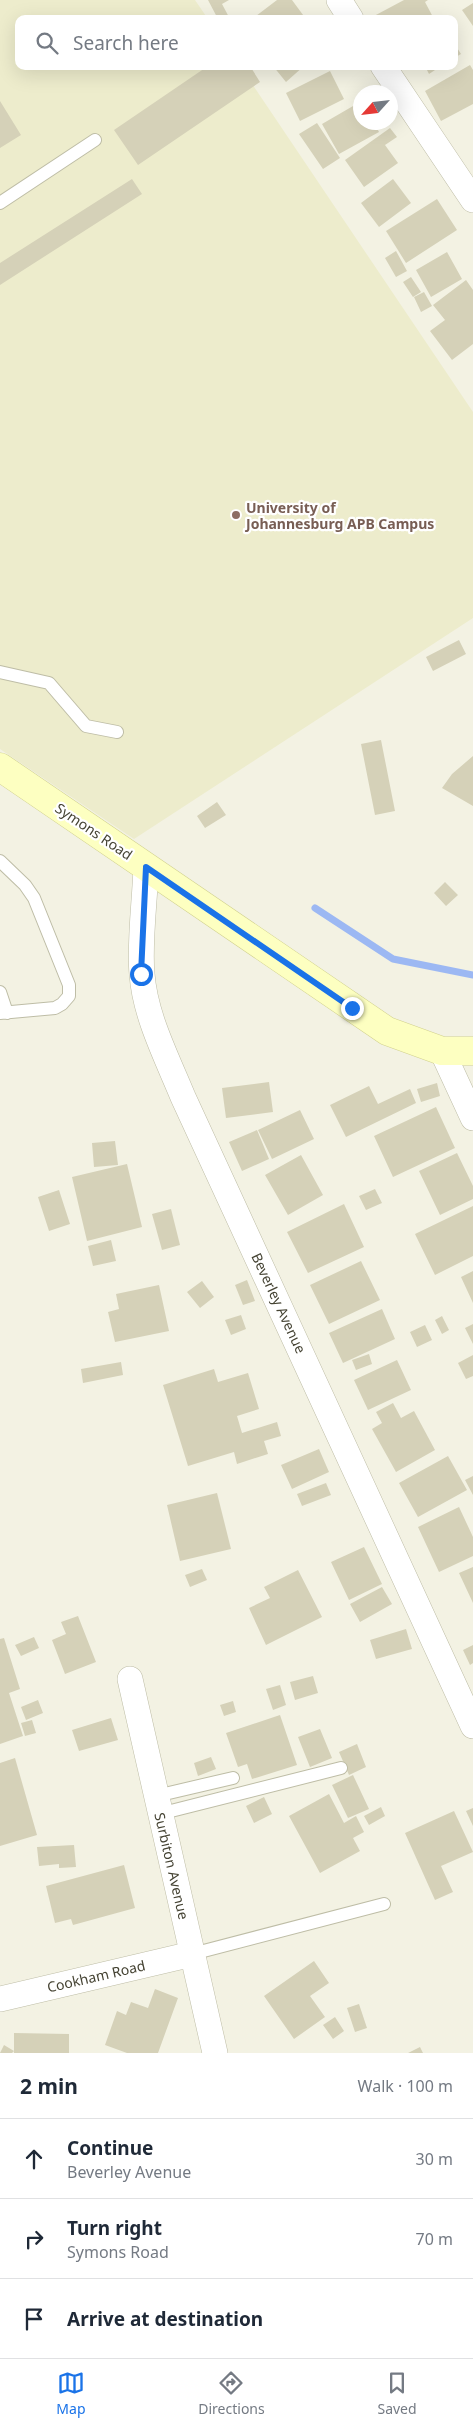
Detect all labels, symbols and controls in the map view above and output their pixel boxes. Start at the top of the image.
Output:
search box [15,15,458,70]
icon: search [33,29,61,57]
text: Search here [73,30,179,56]
north arrow [353,85,398,130]
place label: University of Johannesburg APB Campus [244,498,434,533]
marker: University of Johannesburg APB Campus [230,509,242,521]
street label: Symons Road [52,798,136,864]
route start [130,963,153,986]
route end [341,997,364,1020]
street label: Beverley Avenue [247,1250,311,1356]
street label: Surbiton Avenue [150,1811,194,1921]
street label: Cookham Road [45,1955,147,1997]
text: 2 min [20,2072,78,2100]
text: Walk · 100 m [358,2075,453,2097]
text: Continue [67,2135,153,2161]
icon: ahead [20,2145,48,2173]
text: 30 m [416,2148,453,2170]
text: Beverley Avenue [67,2161,191,2183]
text: Turn right [67,2215,162,2241]
icon: right [20,2225,48,2253]
text: 70 m [416,2228,453,2250]
text: Symons Road [67,2241,169,2263]
icon: arrive [20,2305,48,2333]
text: Arrive at destination [67,2306,263,2332]
tab: Map [56,2369,86,2418]
tab: Directions [198,2369,265,2418]
tab: Saved [377,2369,417,2418]

